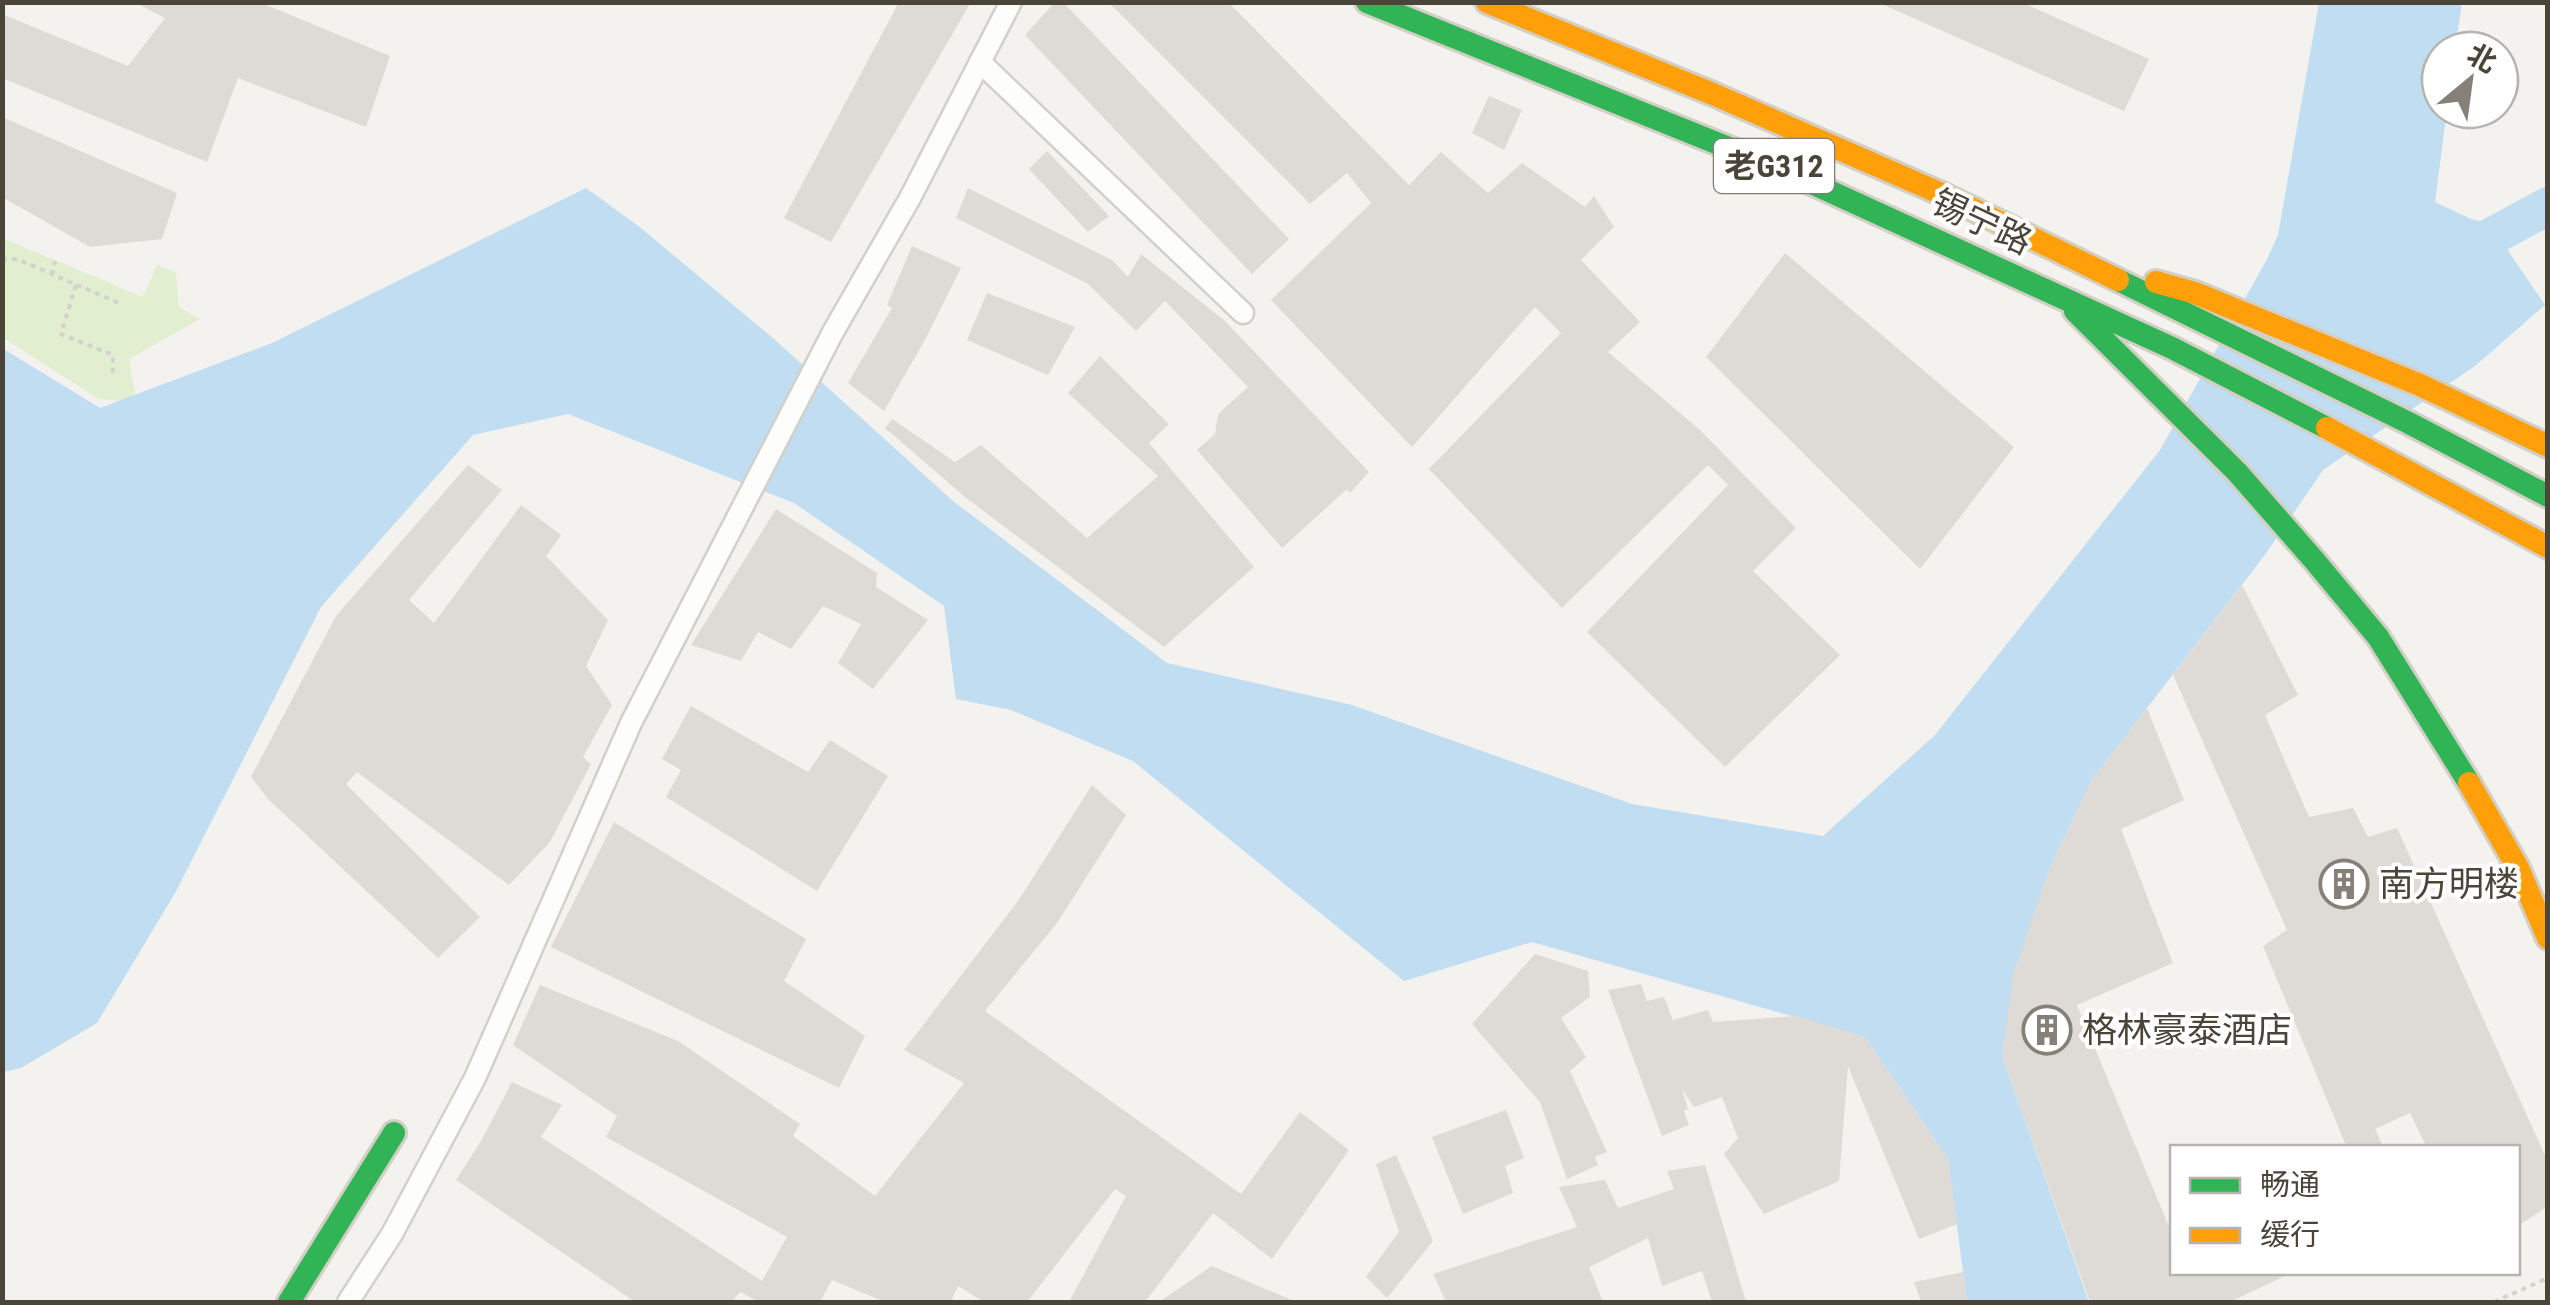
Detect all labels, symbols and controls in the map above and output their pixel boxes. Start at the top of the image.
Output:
north arrow [2420,30,2520,130]
text: 北 [2462,37,2502,80]
road number: 老G312 [1714,139,1834,193]
street label: 锡宁路 [1926,182,2038,263]
building icon: 南方明楼 [2318,858,2370,910]
place label: 南方明楼 [2379,864,2519,905]
building icon: 格林豪泰酒店 [2021,1004,2073,1056]
place label: 格林豪泰酒店 [2082,1010,2292,1051]
legend [2170,1145,2520,1275]
text: 畅通 [2260,1167,2320,1202]
text: 缓行 [2260,1217,2320,1252]

